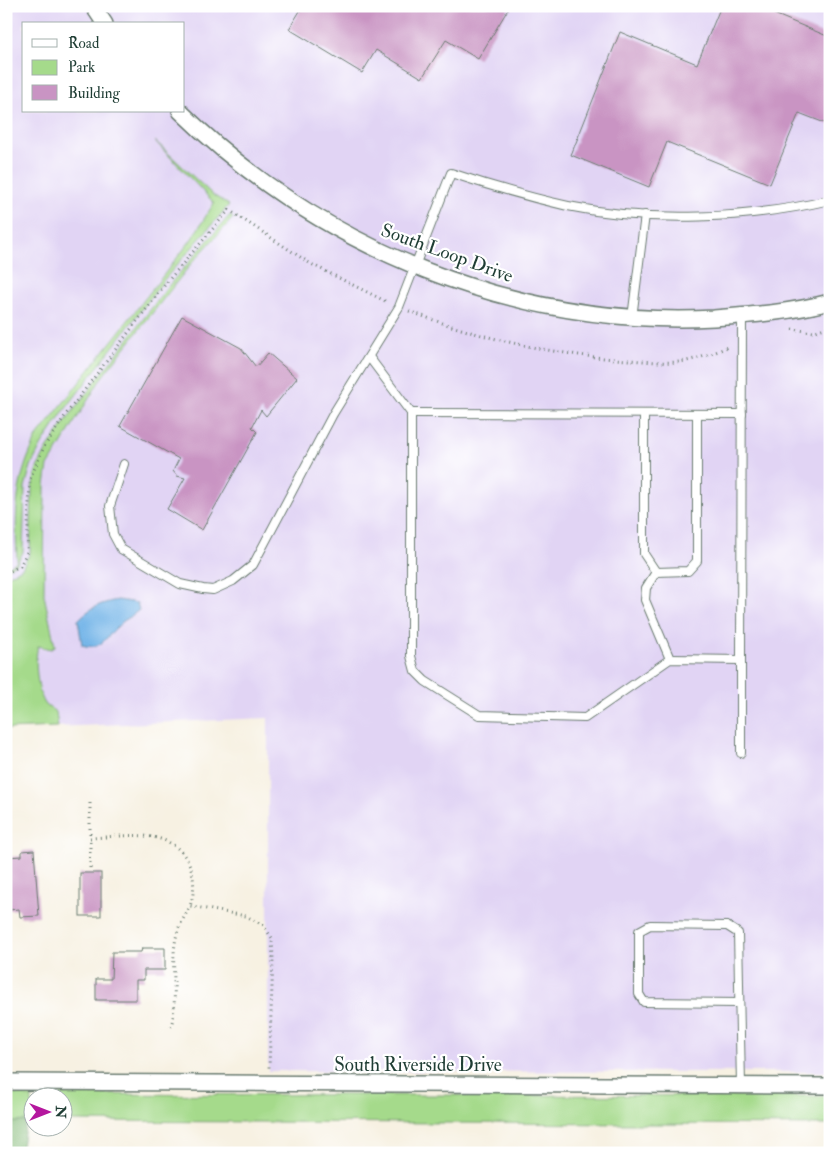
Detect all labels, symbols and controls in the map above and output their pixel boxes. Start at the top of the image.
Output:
legend [22,22,185,112]
text: Road [68,34,100,53]
text: Park [68,58,95,77]
text: Building [68,84,120,103]
street label: South Loop Drive [377,218,516,289]
street label: South Riverside Drive [334,1053,502,1077]
north arrow [22,1086,72,1136]
text: N [52,1105,69,1119]

